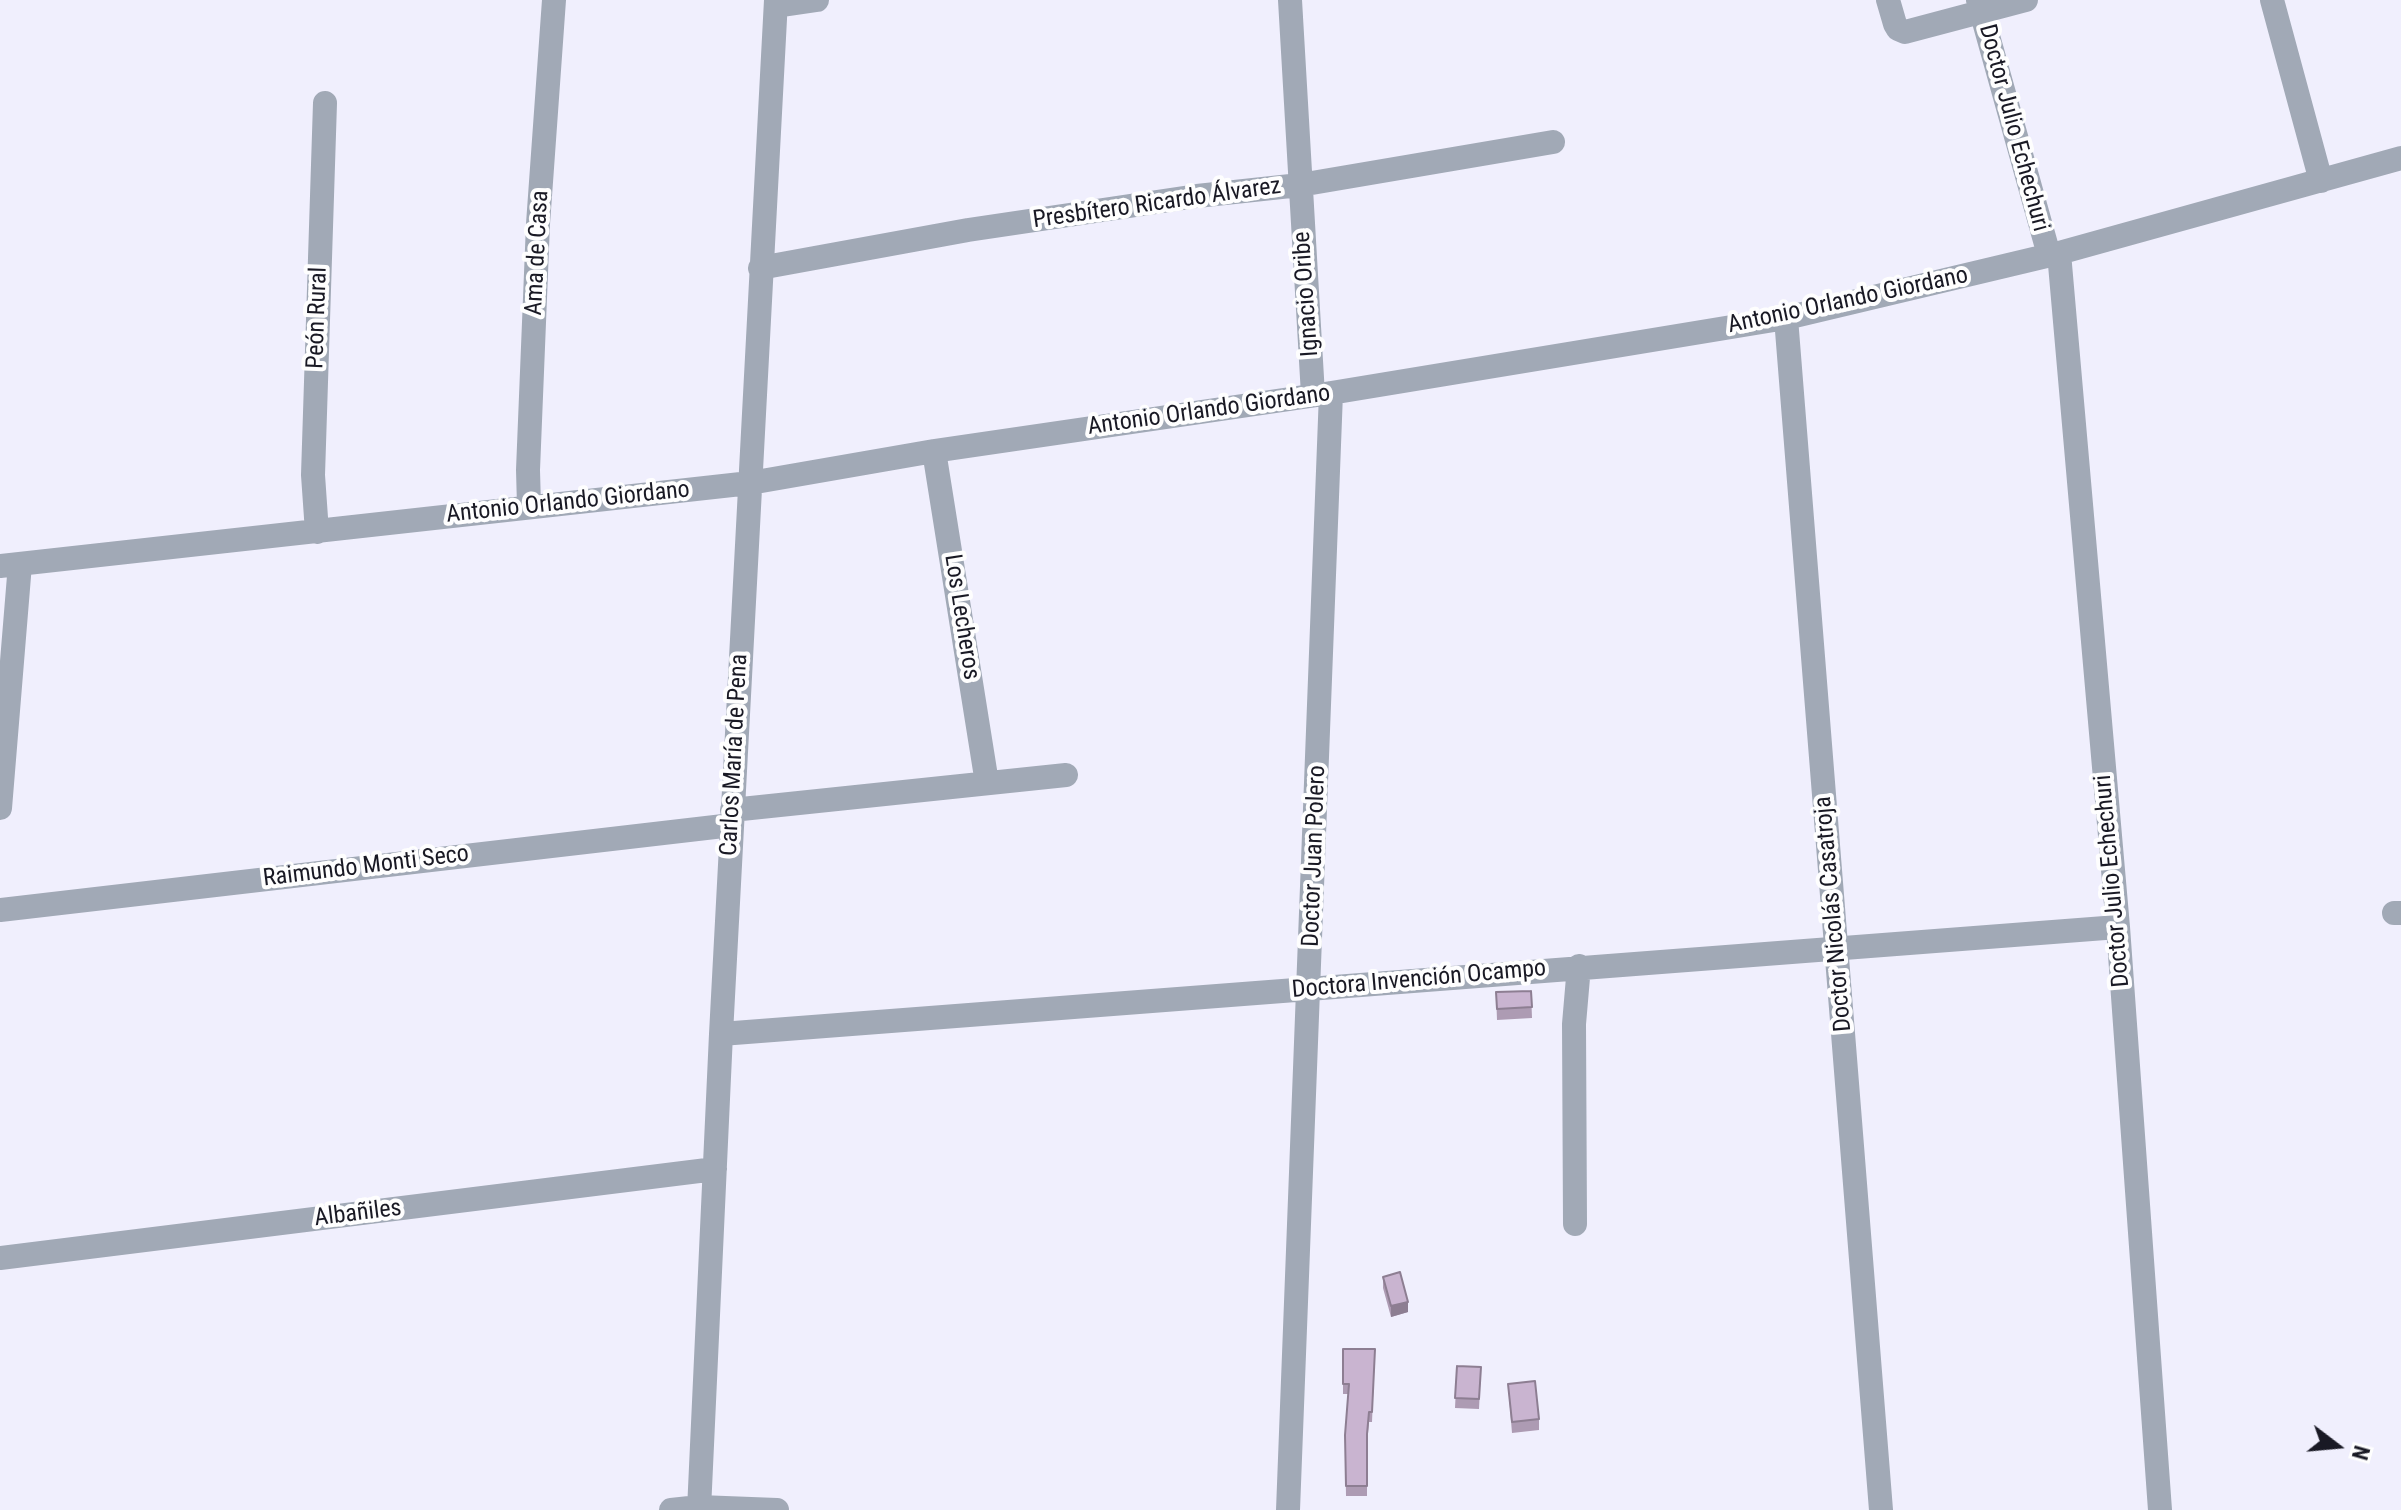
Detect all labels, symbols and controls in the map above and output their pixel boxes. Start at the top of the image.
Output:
street label: Doctor Julio Echechuri [1972,21,2054,235]
street label: Presbítero Ricardo Álvarez [1031,172,1283,236]
street label: Ama de Casa [520,190,556,316]
street label: Ignacio Oribe [1288,230,1326,358]
street label: Antonio Orlando Giordano [1725,261,1971,341]
street label: Peón Rural [302,267,334,369]
street label: Antonio Orlando Giordano [1086,380,1332,442]
street label: Antonio Orlando Giordano [445,476,691,530]
street label: Los Lecheros [937,552,985,682]
street label: Carlos María de Pena [715,653,755,857]
street label: Doctor Juan Polero [1297,765,1333,947]
street label: Doctor Julio Echechuri [2089,774,2137,988]
street label: Doctor Nicolás Casatroja [1809,795,1859,1033]
street label: Raimundo Monti Seco [261,840,471,894]
street label: Doctora Invención Ocampo [1291,955,1547,1005]
street label: Albañiles [313,1194,403,1234]
north arrow [2297,1406,2377,1486]
text: N [2347,1443,2374,1463]

